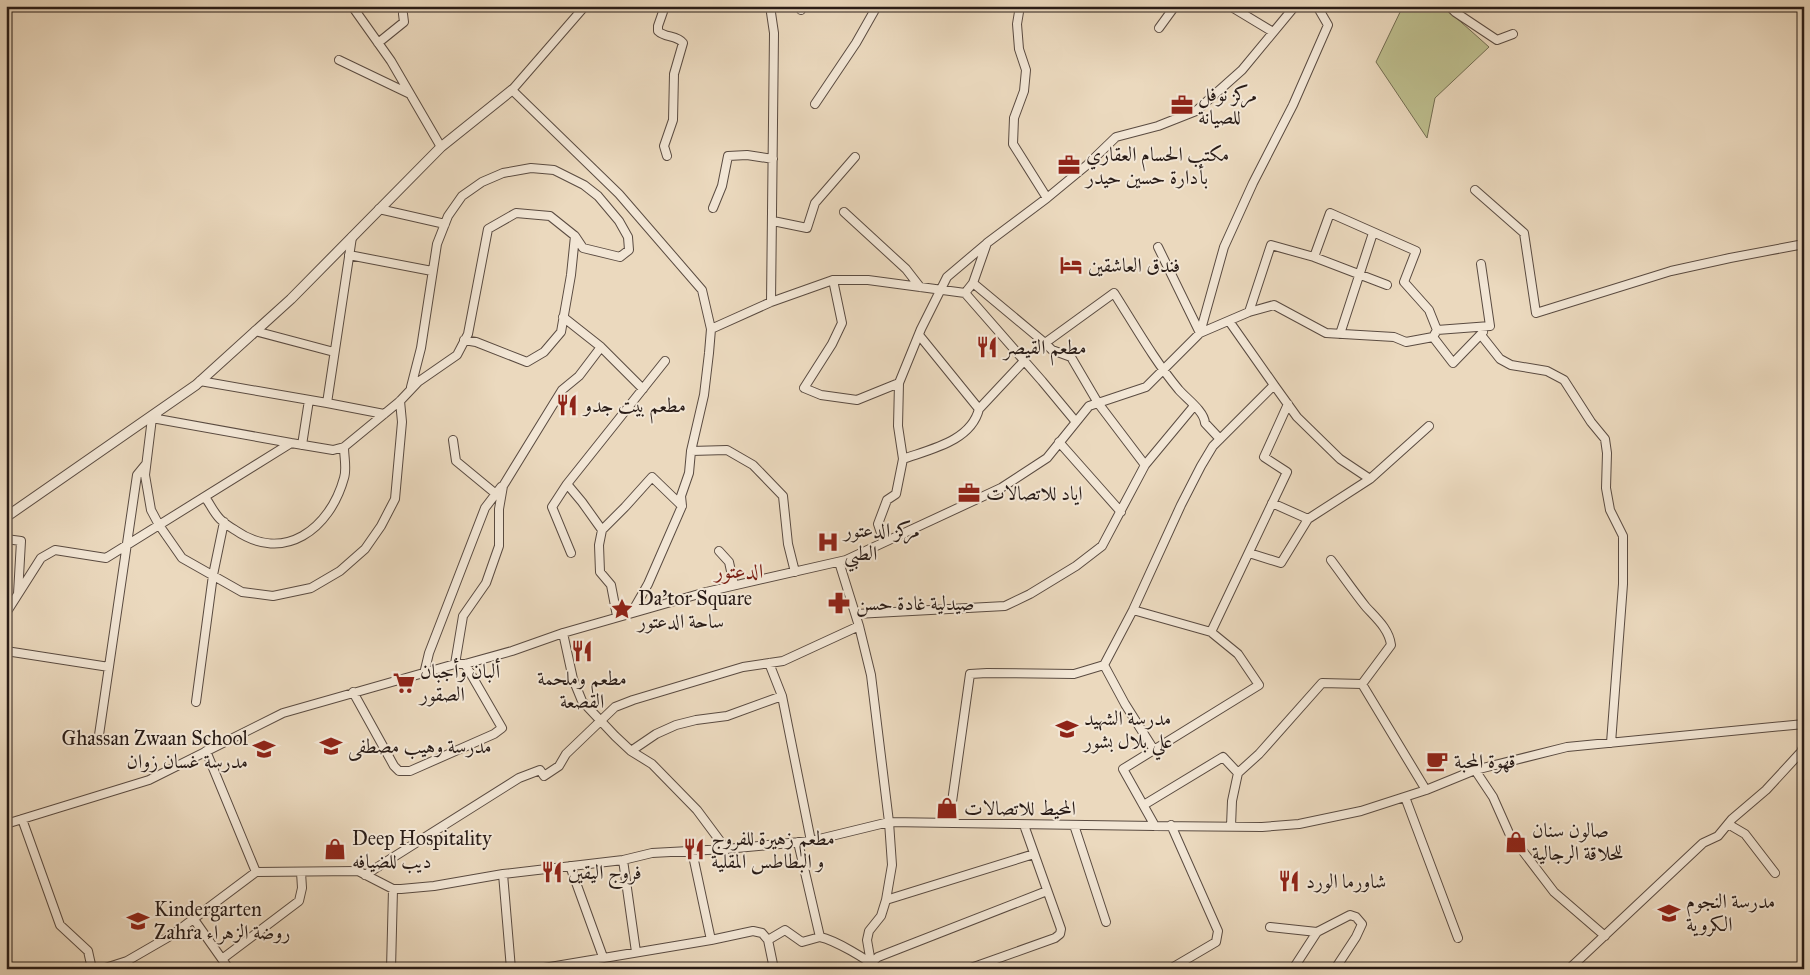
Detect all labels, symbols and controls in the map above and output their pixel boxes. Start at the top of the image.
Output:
place label: مركز نوفل للصيانة [1198,82,1257,129]
office icon: مركز نوفل للصيانة [1169,92,1195,118]
place label: مكتب الحسام العقاري بأدارة حسين حيدر [1084,142,1229,189]
office icon: مكتب الحسام العقاري بأدارة حسين حيدر [1056,152,1082,178]
hotel icon: فندق العاشقين [1058,252,1084,278]
place label: فندق العاشقين [1088,253,1180,277]
restaurant icon: مطعم القيصر [974,334,1000,360]
place label: مطعم القيصر [1002,335,1086,366]
restaurant icon: مطعم بيت جدو [554,392,580,418]
place label: مطعم بيت جدو [582,393,686,424]
office icon: اياد للاتصالات [956,480,982,506]
place label: اياد للاتصالات [986,481,1083,506]
place label: مركز الدعتور الطبي [842,518,920,572]
hospital icon: مركز الدعتور الطبي [815,529,841,555]
district label: الدعتور [713,558,763,584]
place label: Da'tor Square ساحة الدعتور [636,586,752,634]
pharmacy icon: صيدلية غادة حسن [826,590,852,616]
place label: صيدلية غادة حسن [856,591,974,617]
place icon: Da'tor Square ساحة الدعتور [609,596,635,622]
restaurant icon: مطعم وملحمة القصعة [569,638,595,664]
place label: ألبان وأجبان الصقور [418,657,500,707]
place label: مطعم وملحمة القصعة [537,666,627,713]
supermarket icon: ألبان وأجبان الصقور [391,670,417,696]
place label: مدرسة الشهيد علي بلال بشور [1082,706,1172,761]
school or university icon: مدرسة الشهيد علي بلال بشور [1054,716,1080,742]
place label: Ghassan Zwaan School مدرسة غسان زوان [62,726,249,773]
school or university icon: مدرسة وهيب مصطفى [318,733,344,759]
place label: مدرسة وهيب مصطفى [348,734,492,761]
school or university icon: Ghassan Zwaan School مدرسة غسان زوان [251,736,277,762]
cafe icon: قهوة المحبة [1424,748,1450,774]
place label: قهوة المحبة [1454,749,1516,774]
shop icon: المحيط للاتصالات [934,795,960,821]
place label: المحيط للاتصالات [964,796,1076,820]
place label: صالون سنان للحلاقة الرجالية [1532,818,1623,865]
place label: Deep Hospitality ديب للضيافه [352,826,492,874]
place label: مطعم زهيرة للفروج و البطاطس المقلية [711,826,835,875]
shop icon: صالون سنان للحلاقة الرجالية [1503,829,1529,855]
shop icon: Deep Hospitality ديب للضيافه [322,836,348,862]
restaurant icon: مطعم زهيرة للفروج و البطاطس المقلية [681,836,707,862]
restaurant icon: فروج اليقين [539,859,565,885]
place label: فروج اليقين [568,860,642,890]
restaurant icon: شاورما الورد [1276,868,1302,894]
place label: شاورما الورد [1306,869,1386,894]
place label: مدرسة النجوم الكروية [1686,889,1775,937]
place label: Kindergarten Zahra روضة الزهراء [154,897,290,945]
school or university icon: مدرسة النجوم الكروية [1656,900,1682,926]
school or university icon: Kindergarten Zahra روضة الزهراء [125,908,151,934]

